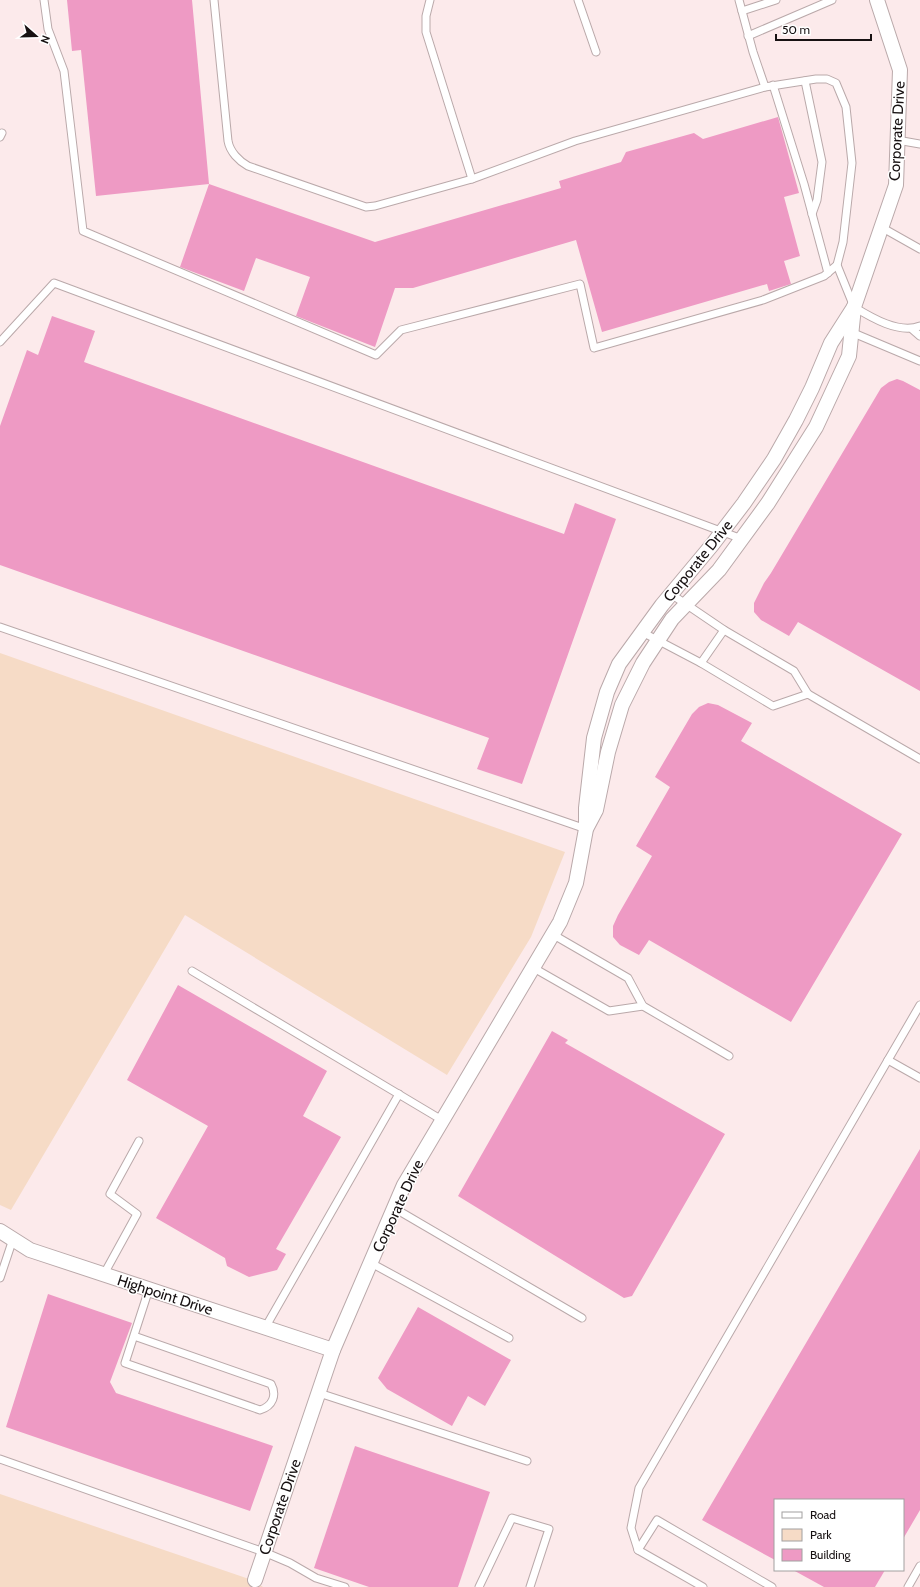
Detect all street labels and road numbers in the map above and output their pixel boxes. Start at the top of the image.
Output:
street label: Corporate Drive [885,80,909,181]
street label: Corporate Drive [660,516,737,606]
street label: Corporate Drive [369,1157,427,1255]
street label: Highpoint Drive [115,1271,215,1319]
street label: Corporate Drive [255,1456,305,1557]

